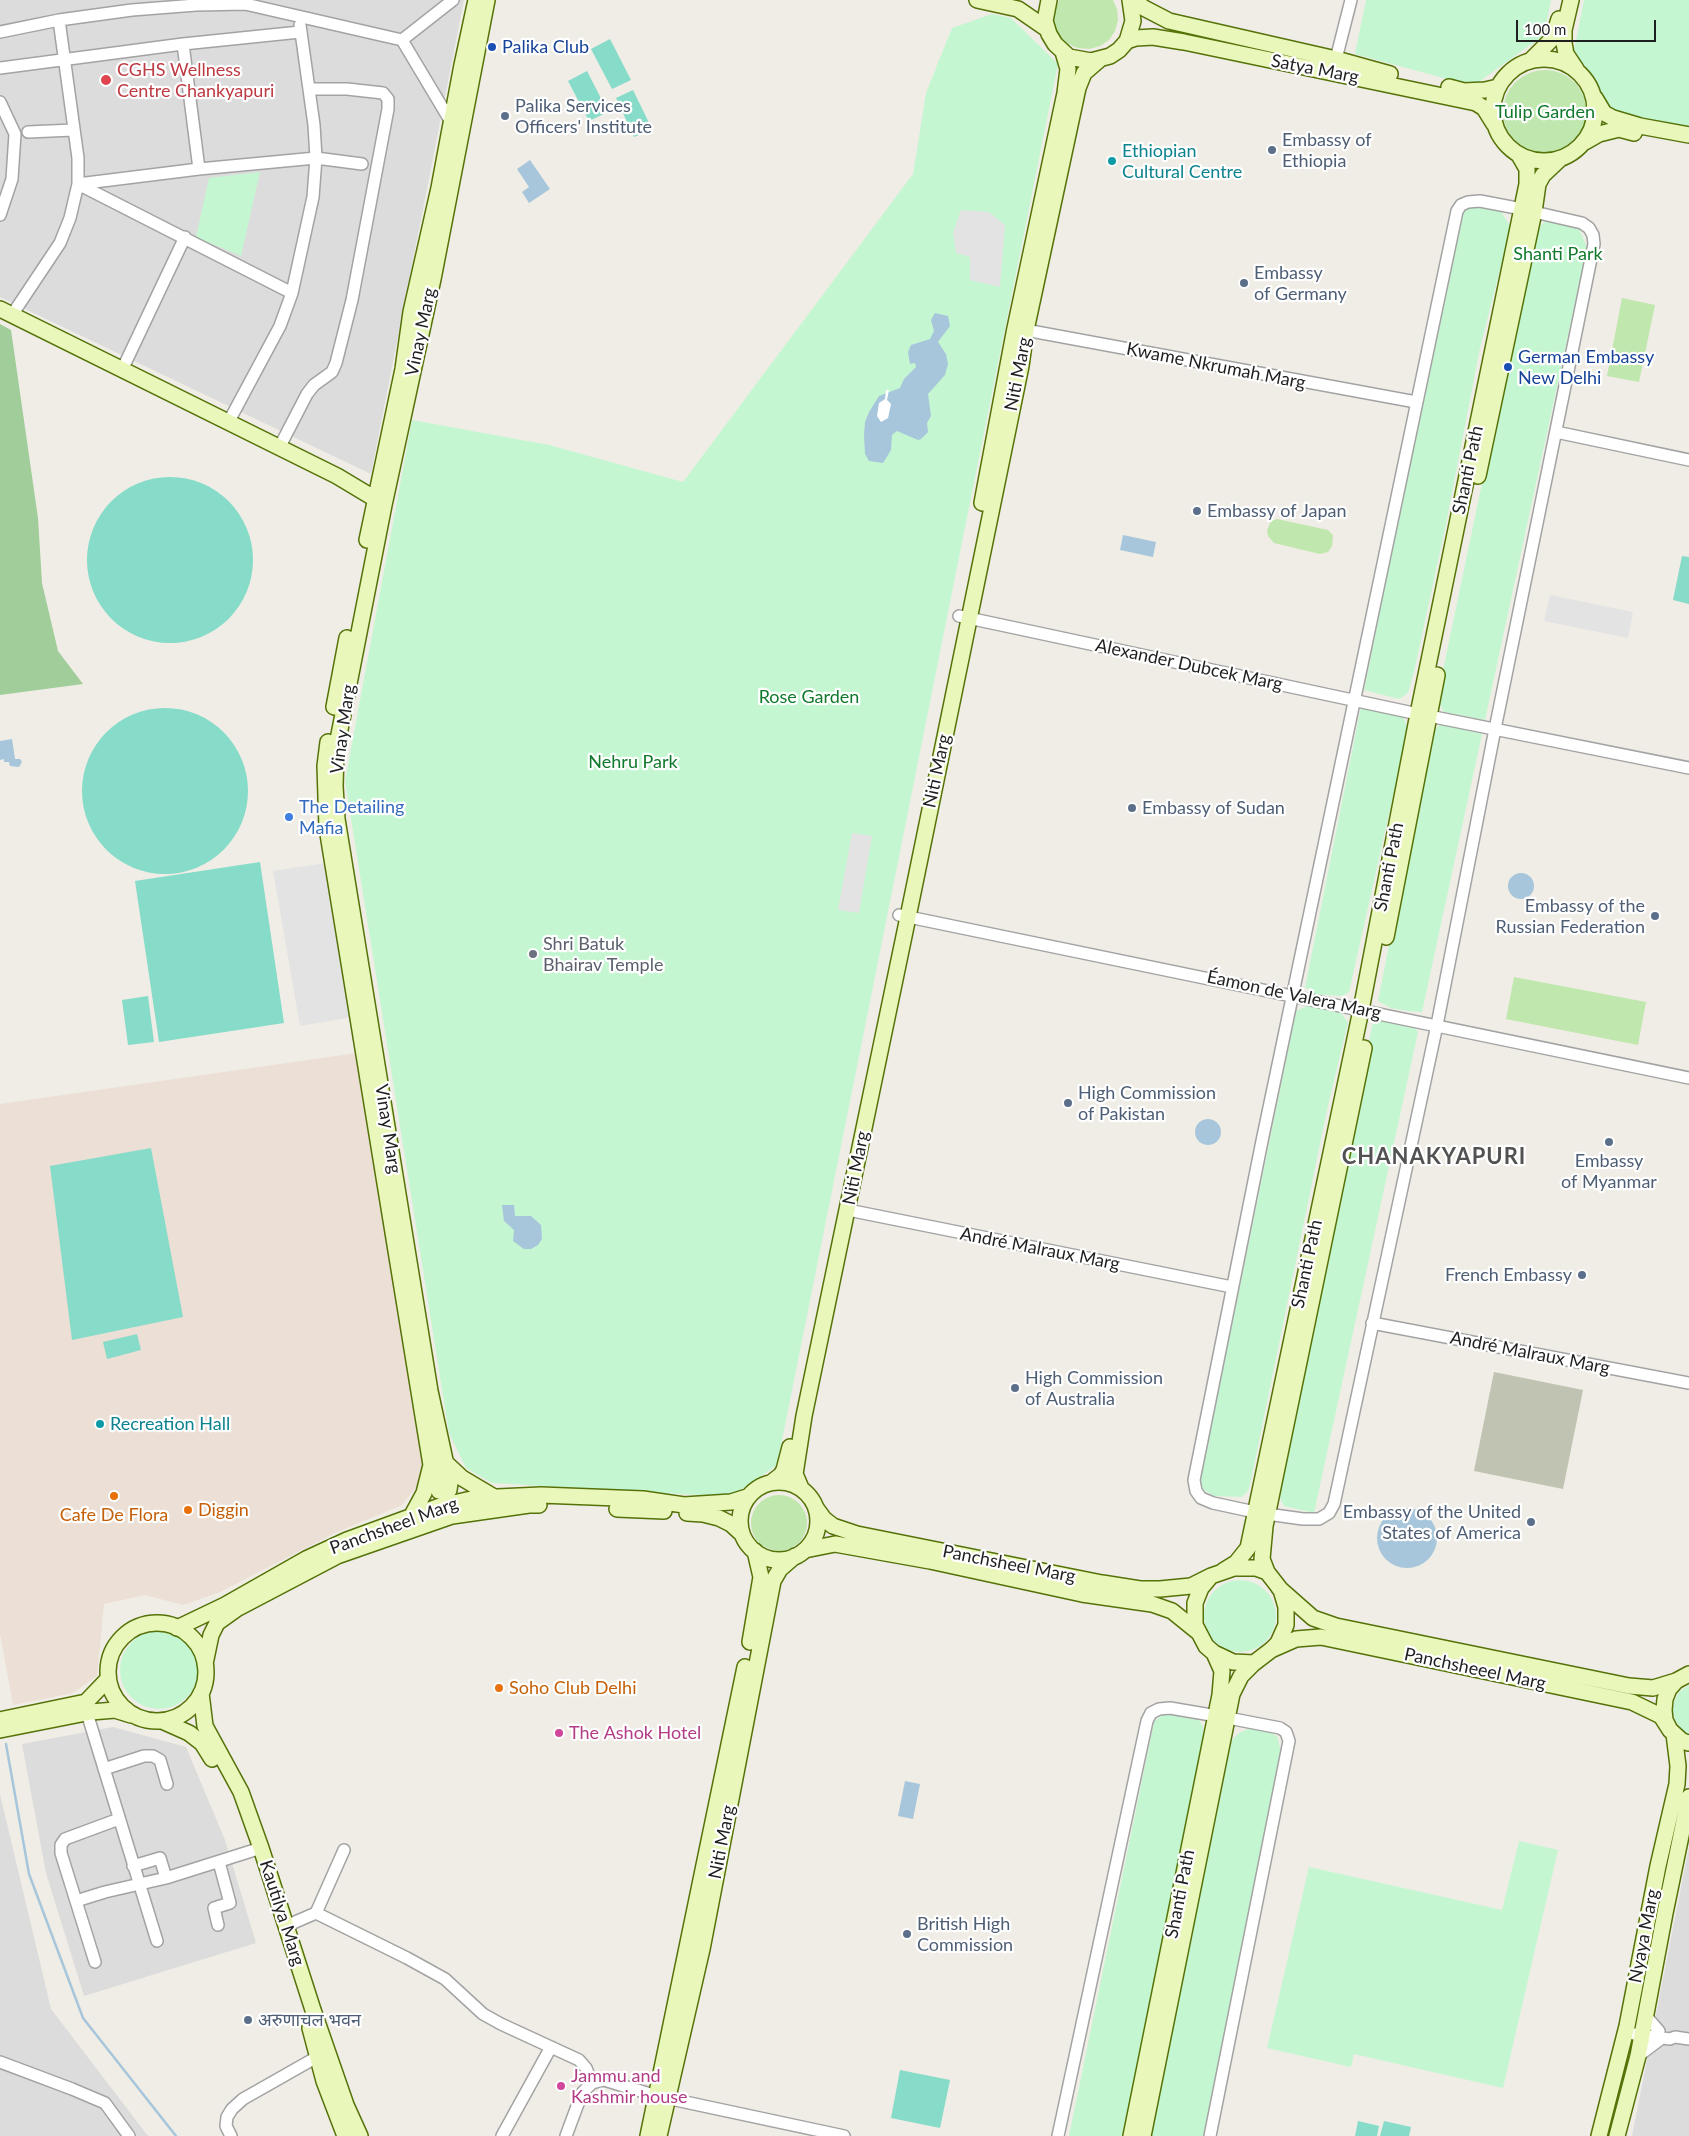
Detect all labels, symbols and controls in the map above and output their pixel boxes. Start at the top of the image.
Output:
scale bar [1519,10,1659,42]
text: 100 m [1524,20,1566,38]
place label: Palika Club [502,36,589,58]
marker: Palika Club [486,41,498,53]
street label: Satya Marg [1269,50,1361,88]
place label: CGHS Wellness Centre Chankyapuri [117,59,274,102]
marker: CGHS Wellness Centre Chankyapuri [99,73,113,87]
place label: Palika Services Officers' Institute [515,95,652,138]
park label: Tulip Garden [1495,101,1595,123]
marker: Palika Services Officers' Institute [499,110,511,122]
place label: Embassy of Ethiopia [1282,129,1372,172]
place label: Ethiopian Cultural Centre [1122,140,1242,182]
marker: Embassy of Ethiopia [1266,144,1278,156]
marker: Ethiopian Cultural Centre [1106,155,1118,167]
park label: Shanti Park [1513,243,1603,265]
place label: Embassy of Germany [1254,262,1347,304]
marker: Embassy of Germany [1238,277,1250,289]
street label: Vinay Marg [401,286,441,378]
street label: Niti Marg [1000,335,1036,413]
street label: Kwame Nkrumah Marg [1125,338,1307,394]
place label: German Embassy New Delhi [1518,346,1654,388]
marker: German Embassy New Delhi [1502,361,1514,373]
street label: Shanti Path [1448,424,1488,516]
place label: Embassy of Japan [1207,500,1346,522]
marker: Embassy of Japan [1191,505,1203,517]
street label: Alexander Dubcek Marg [1093,635,1285,695]
street label: Vinay Marg [326,683,360,775]
park label: Rose Garden [759,686,859,708]
street label: Niti Marg [919,732,955,810]
park label: Nehru Park [588,751,678,773]
place label: The Detailing Mafia [299,796,404,839]
place label: Embassy of Sudan [1142,797,1285,819]
marker: Embassy of Sudan [1126,802,1138,814]
marker: The Detailing Mafia [283,811,295,823]
street label: Shanti Path [1370,821,1408,913]
place label: Embassy of the Russian Federation [1495,895,1645,938]
marker: Embassy of the Russian Federation [1649,910,1661,922]
place label: Shri Batuk Bhairav Temple [543,933,663,976]
marker: Shri Batuk Bhairav Temple [527,948,539,960]
street label: Éamon de Valera Marg [1205,966,1383,1024]
place label: High Commission of Pakistan [1078,1082,1216,1124]
street label: Vinay Marg [370,1083,406,1175]
marker: High Commission of Pakistan [1062,1097,1074,1109]
street label: Niti Marg [838,1129,874,1207]
marker: Embassy of Myanmar [1603,1136,1615,1148]
district label: CHANAKYAPURI [1340,1144,1528,1170]
place label: Embassy of Myanmar [1561,1150,1657,1192]
street label: Shanti Path [1287,1218,1327,1310]
street label: André Malraux Marg [958,1223,1122,1275]
place label: French Embassy [1445,1264,1572,1286]
marker: French Embassy [1576,1269,1588,1281]
street label: André Malraux Marg [1448,1327,1612,1379]
place label: High Commission of Australia [1025,1367,1163,1410]
marker: High Commission of Australia [1009,1382,1021,1394]
place label: Recreation Hall [110,1413,230,1435]
marker: Recreation Hall [94,1418,106,1430]
marker: Cafe De Flora [108,1490,120,1502]
street label: Panchsheel Marg [327,1493,461,1559]
place label: Diggin [198,1499,249,1521]
place label: Embassy of the United States of America [1343,1501,1521,1544]
place label: Cafe De Flora [60,1504,168,1526]
marker: Diggin [182,1504,194,1516]
marker: Embassy of the United States of America [1525,1516,1537,1528]
street label: Panchsheel Marg [941,1541,1077,1587]
street label: Panchsheeel Marg [1402,1643,1548,1695]
place label: Soho Club Delhi [509,1677,636,1699]
marker: Soho Club Delhi [493,1682,505,1694]
place label: The Ashok Hotel [569,1722,701,1744]
marker: The Ashok Hotel [553,1727,565,1739]
street label: Niti Marg [704,1803,740,1881]
street label: Shanti Path [1161,1848,1199,1940]
street label: Kautilya Marg [255,1857,309,1969]
street label: Nyaya Marg [1624,1887,1664,1985]
place label: British High Commission [917,1913,1013,1956]
marker: British High Commission [901,1928,913,1940]
place label: अरुणाचल भवन [258,2009,361,2031]
marker: अरुणाचल भवन [242,2014,254,2026]
place label: Jammu and Kashmir house [571,2065,688,2108]
marker: Jammu and Kashmir house [555,2080,567,2092]

